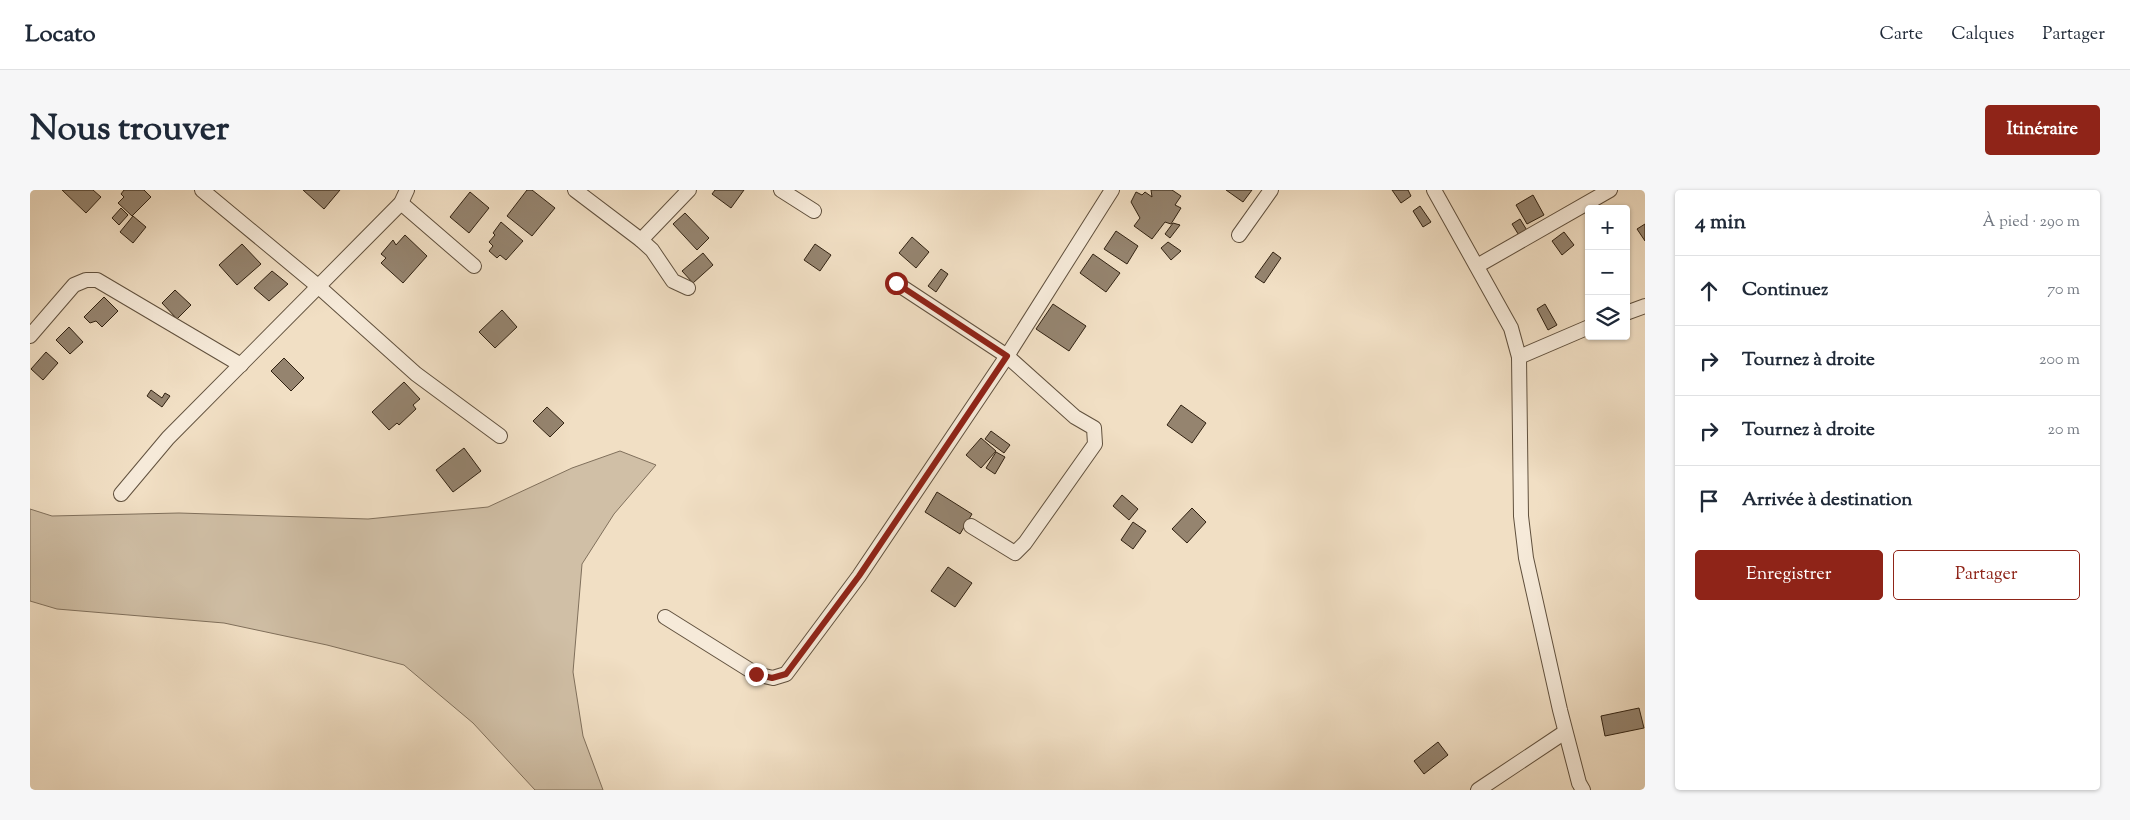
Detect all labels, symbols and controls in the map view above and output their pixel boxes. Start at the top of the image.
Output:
text: Locato [25,18,96,52]
text: Carte [1880,22,1923,48]
text: Calques [1951,22,2014,48]
text: Partager [2042,22,2105,48]
text: Nous trouver [30,105,229,156]
button: Itinéraire [1985,105,2100,155]
map controls [1585,205,1630,340]
button: + [1585,205,1630,250]
text: 4 min [1695,208,1746,238]
text: À pied · 290 m [1983,211,2080,234]
button: − [1585,250,1630,295]
route start [885,272,908,295]
icon: ahead [1695,277,1723,305]
text: Continuez [1742,277,1828,304]
text: 70 m [2047,279,2080,302]
button: layers [1585,295,1630,340]
icon: right [1695,347,1723,375]
text: Tournez à droite [1742,347,1875,374]
text: 200 m [2039,349,2080,372]
icon: right [1695,417,1723,445]
text: Tournez à droite [1742,417,1875,444]
text: 20 m [2047,419,2080,442]
icon: arrive [1695,487,1723,515]
text: Arrivée à destination [1742,487,1913,514]
button: Enregistrer [1695,550,1883,600]
button: Partager [1893,550,2080,600]
route end [745,663,768,686]

